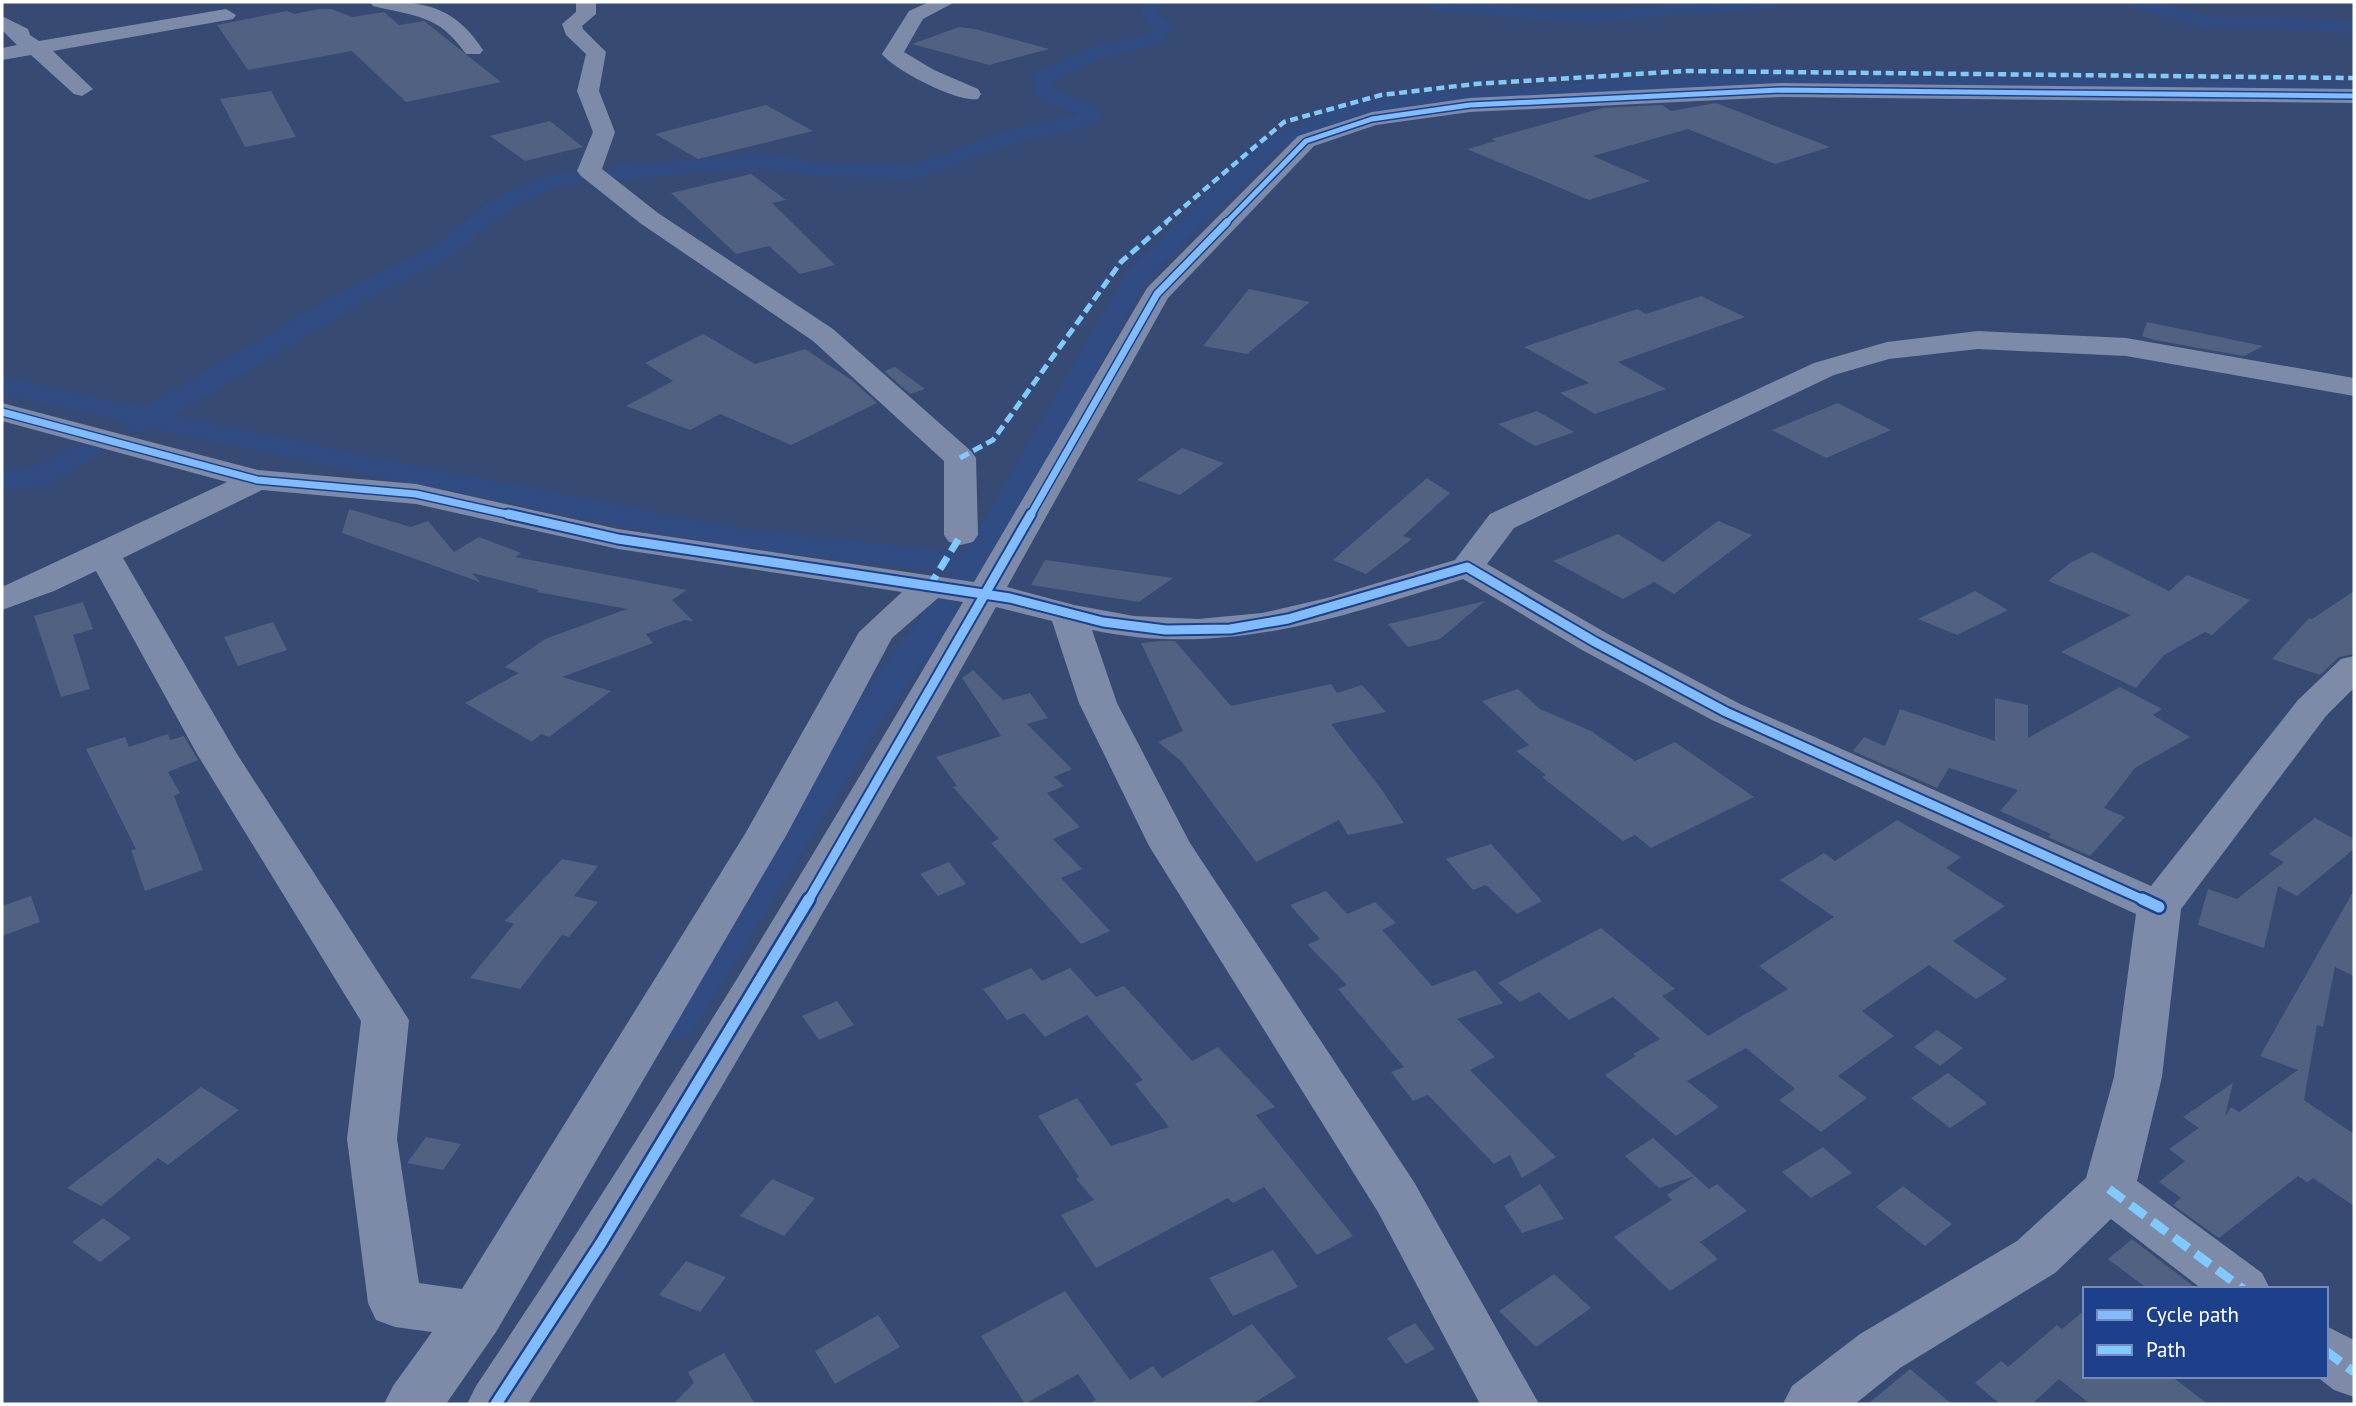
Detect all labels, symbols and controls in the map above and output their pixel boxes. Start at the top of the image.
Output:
legend [2083,1287,2328,1378]
text: Cycle path [2146,1301,2239,1328]
text: Path [2146,1336,2186,1363]

